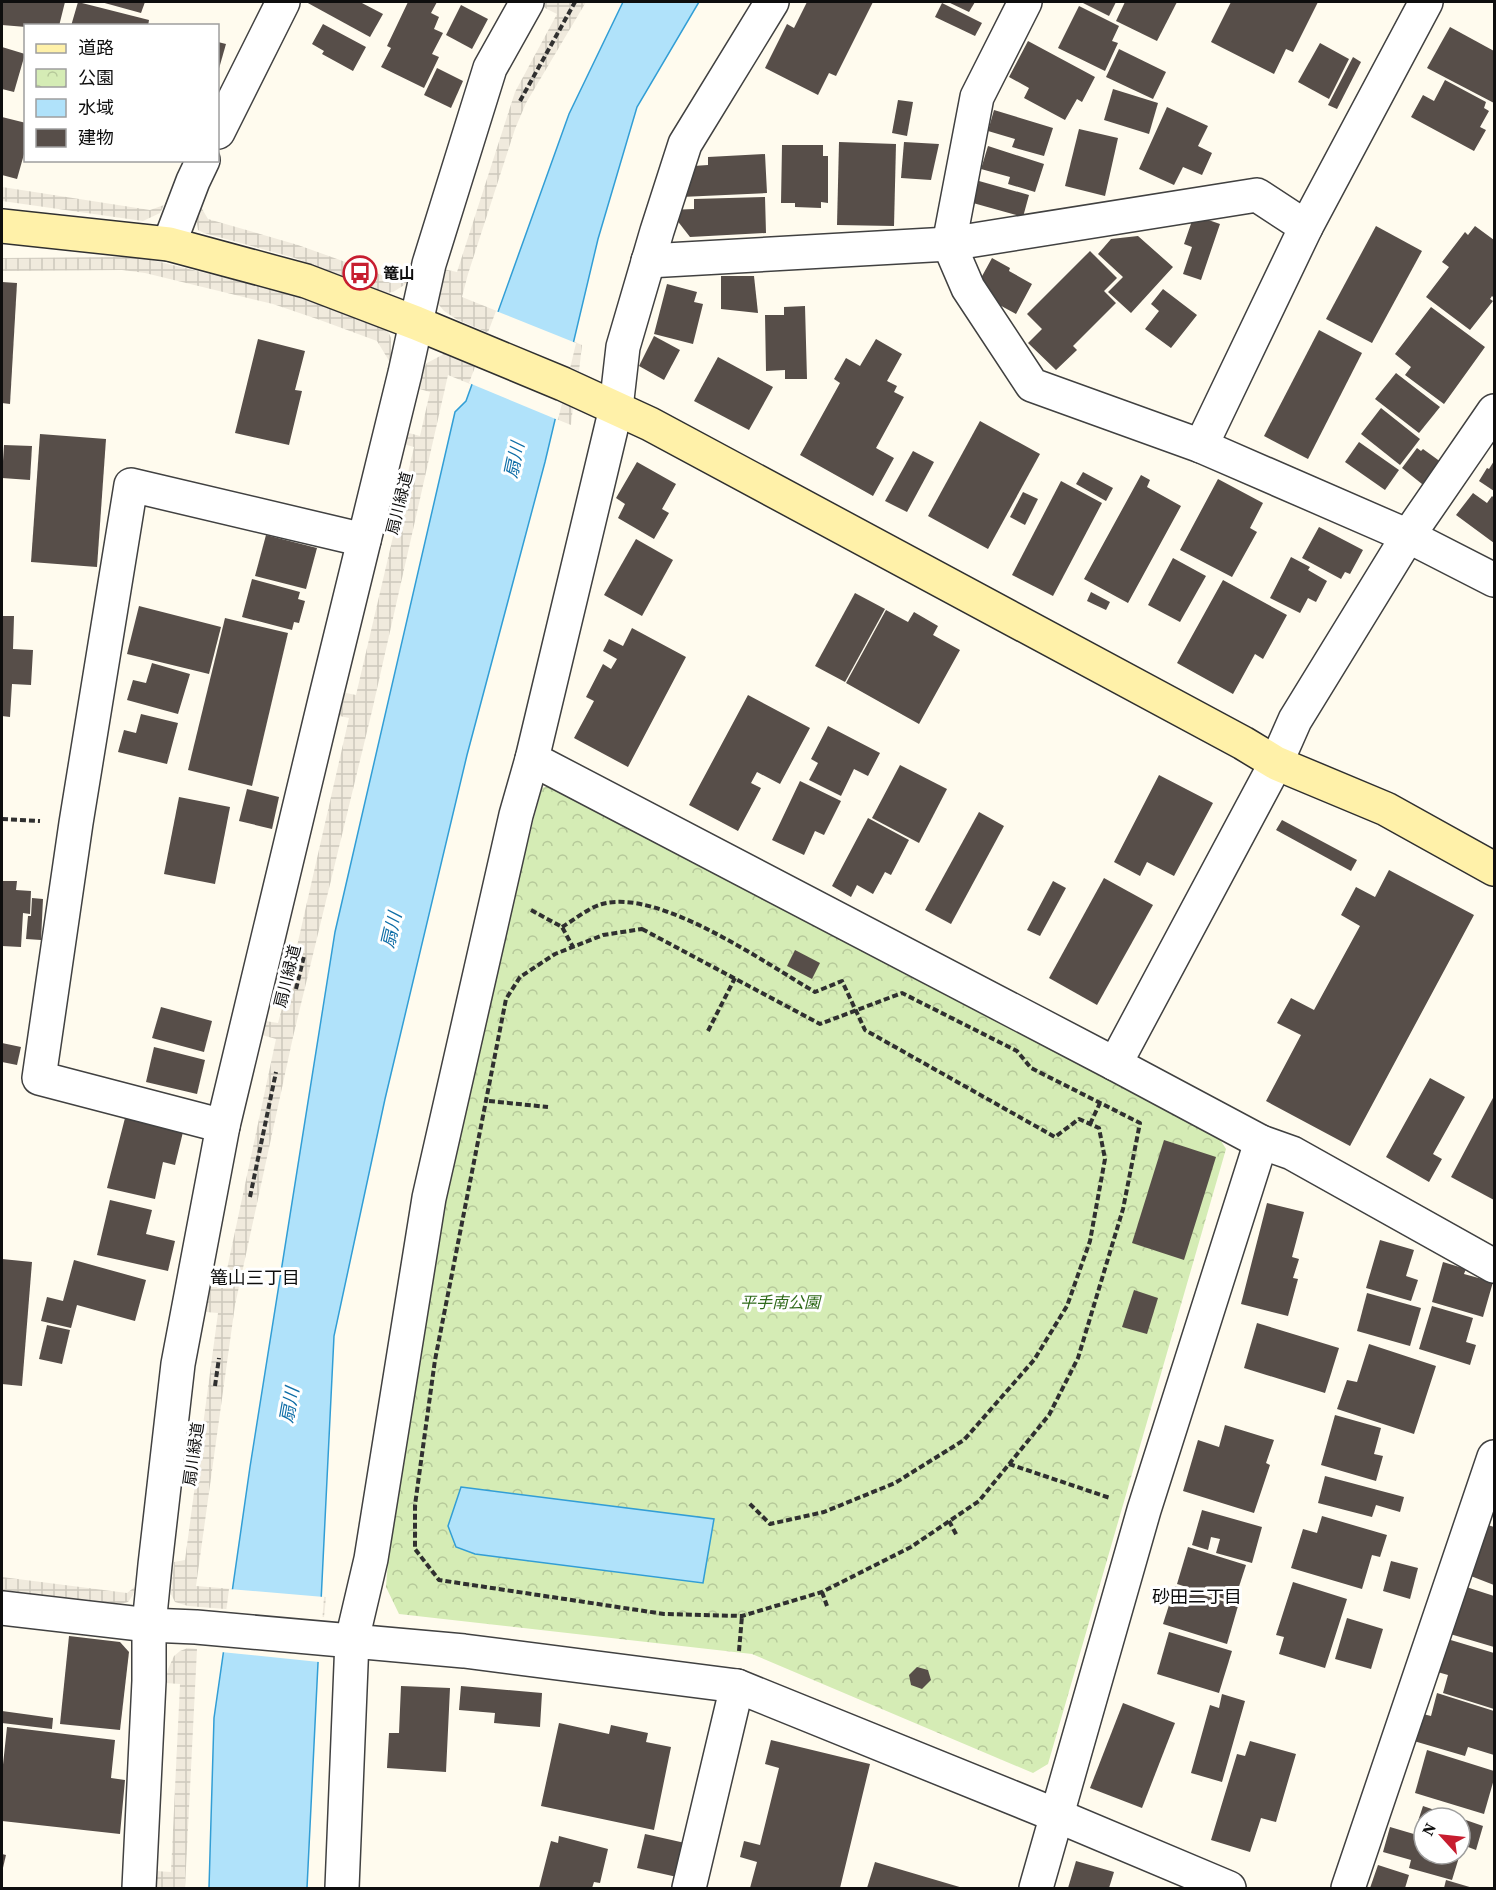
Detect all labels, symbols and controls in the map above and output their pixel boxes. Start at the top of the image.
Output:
legend [24,24,219,162]
text: 道路 [78,35,114,60]
text: 公園 [78,65,114,90]
text: 水域 [78,95,114,120]
text: 建物 [78,125,114,150]
bus stop icon: 篭山 [342,255,378,291]
place label: 篭山 [383,262,415,284]
water label: 扇川 [498,438,530,480]
street label: 扇川緑道 [381,469,417,537]
water label: 扇川 [375,908,408,950]
street label: 扇川緑道 [269,942,305,1010]
district label: 篭山三丁目 [210,1265,300,1290]
park label: 平手南公園 [740,1291,822,1313]
water label: 扇川 [274,1383,305,1425]
street label: 扇川緑道 [178,1421,208,1487]
district label: 砂田二丁目 [1152,1584,1242,1609]
north arrow [1412,1806,1472,1866]
text: N [1416,1819,1441,1839]

